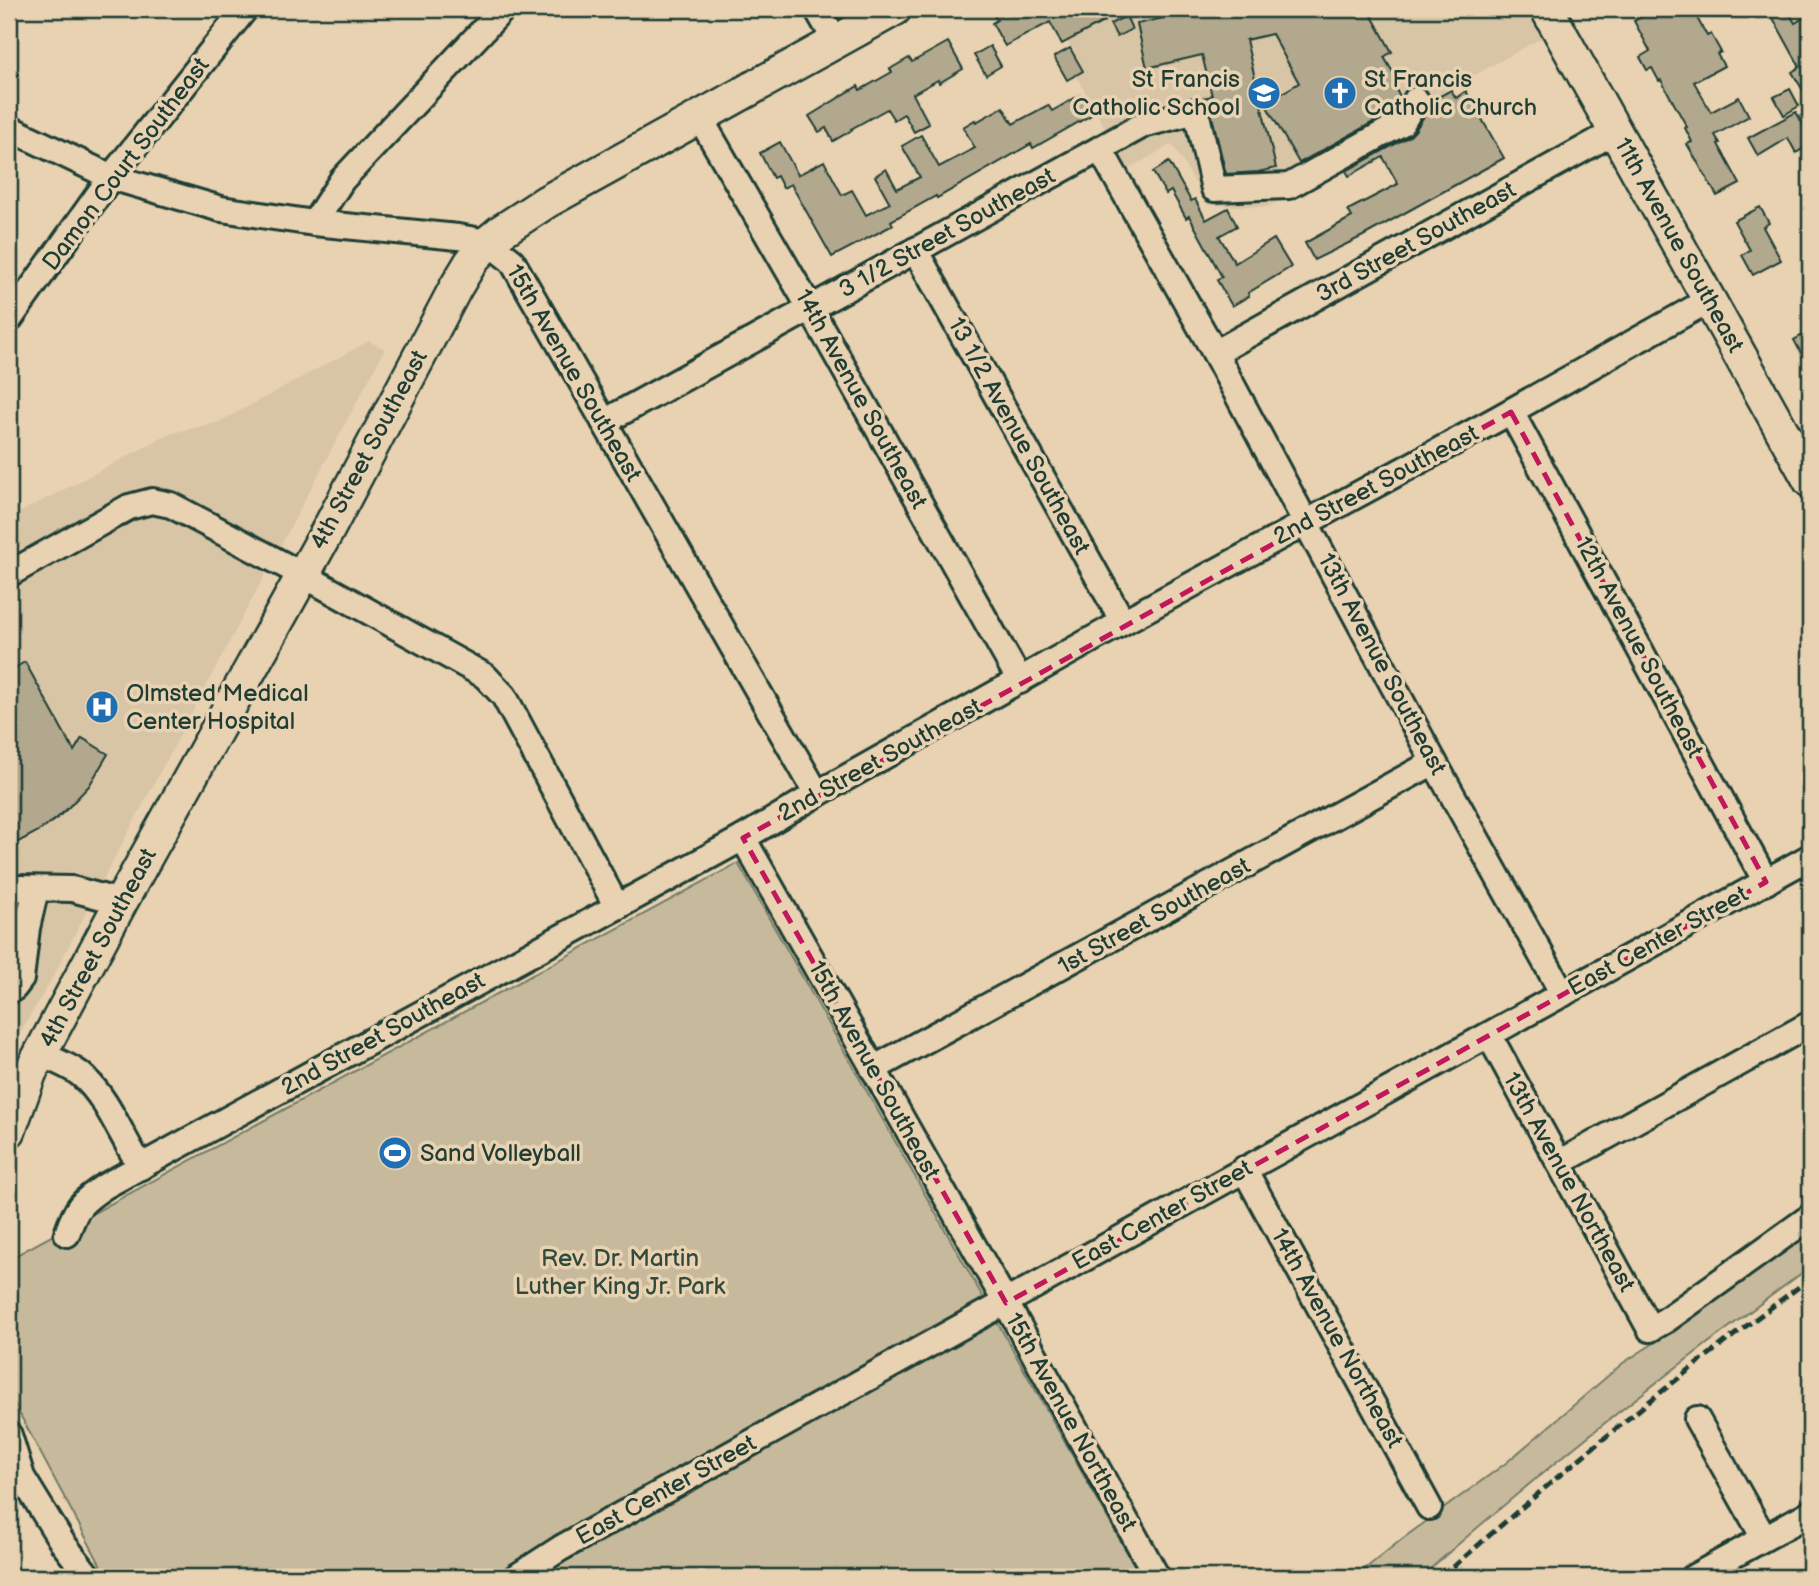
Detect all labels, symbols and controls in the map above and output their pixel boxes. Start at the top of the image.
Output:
street label: Damon Court Southeast [36,51,216,276]
place label: St Francis Catholic School [1072,65,1240,122]
place label: St Francis Catholic Church [1364,65,1537,122]
school or university icon: St Francis Catholic School [1245,74,1283,112]
church icon: St Francis Catholic Church [1321,74,1359,112]
street label: 11th Avenue Southeast [1608,132,1750,358]
street label: 3 1/2 Street Southeast [834,161,1061,304]
street label: 3rd Street Southeast [1311,175,1521,309]
street label: 15th Avenue Southeast [500,259,648,487]
street label: 14th Avenue Southeast [789,284,934,514]
street label: 13 1/2 Avenue Southeast [942,312,1097,560]
street label: 4th Street Southeast [304,345,434,555]
street label: 2nd Street Southeast [1268,418,1484,551]
street label: 12th Avenue Southeast [1568,532,1710,763]
street label: 13th Avenue Southeast [1311,548,1453,780]
place label: Olmsted Medical Center Hospital [126,679,309,736]
hospital icon: Olmsted Medical Center Hospital [83,688,121,726]
street label: 2nd Street Southeast [773,692,987,828]
street label: 4th Street Southeast [33,843,163,1053]
street label: 1st Street Southeast [1053,851,1256,981]
street label: East Center Street [1563,879,1754,1003]
street label: 15th Avenue Southeast [802,956,947,1185]
street label: 2nd Street Southeast [276,966,490,1102]
street label: 13th Avenue Northeast [1497,1067,1642,1297]
sports icon: Sand Volleyball [376,1134,414,1172]
place label: Sand Volleyball [420,1139,581,1168]
street label: East Center Street [1067,1153,1258,1277]
street label: 14th Avenue Northeast [1265,1223,1410,1453]
park label: Rev. Dr. Martin Luther King Jr. Park [515,1244,725,1301]
street label: 15th Avenue Northeast [999,1308,1143,1537]
street label: East Center Street [571,1428,762,1552]

